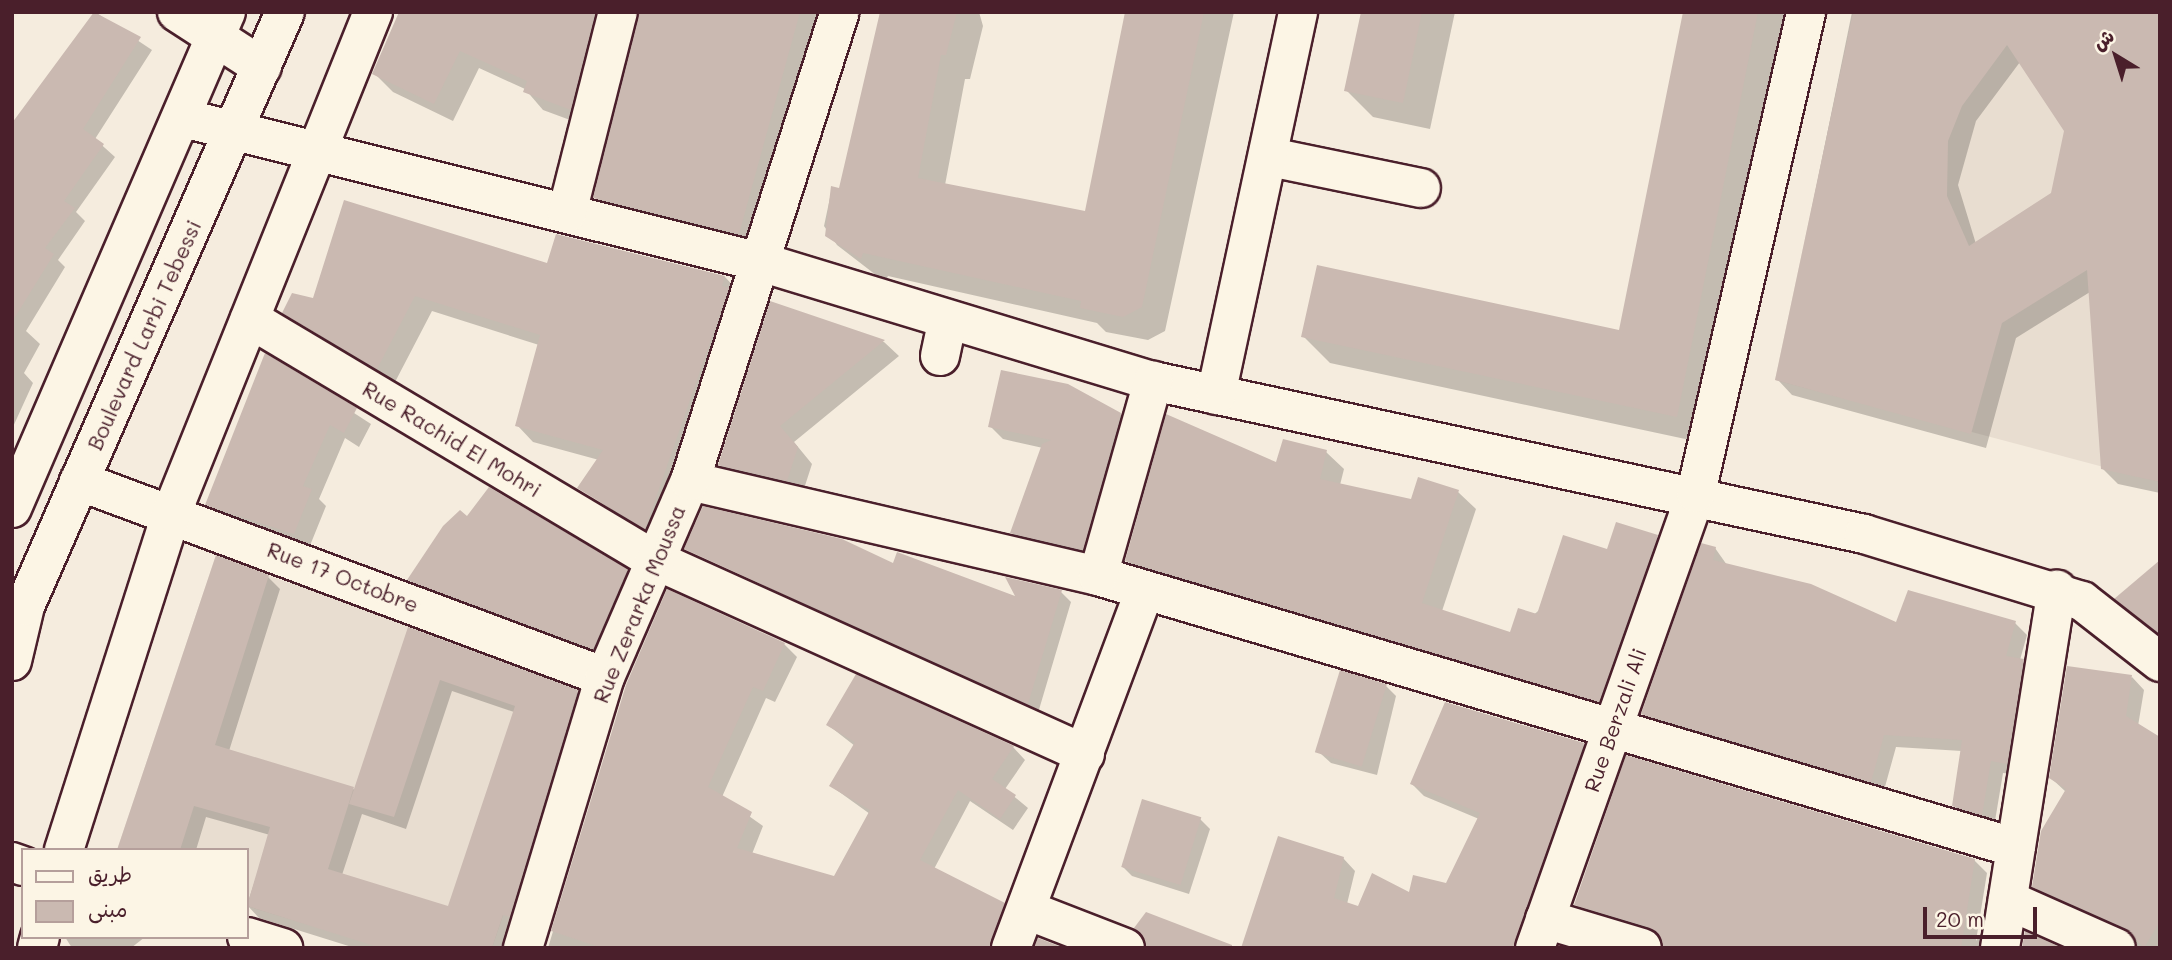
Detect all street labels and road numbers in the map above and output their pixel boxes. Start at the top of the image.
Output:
street label: Boulevard Larbi Tebessi [82,216,206,454]
street label: Rue Rachid El Mohri [358,376,546,502]
street label: Rue Zerarka Moussa [588,501,690,707]
street label: Rue 17 Octobre [264,537,422,617]
street label: Rue Berzali Ali [1579,645,1651,795]

